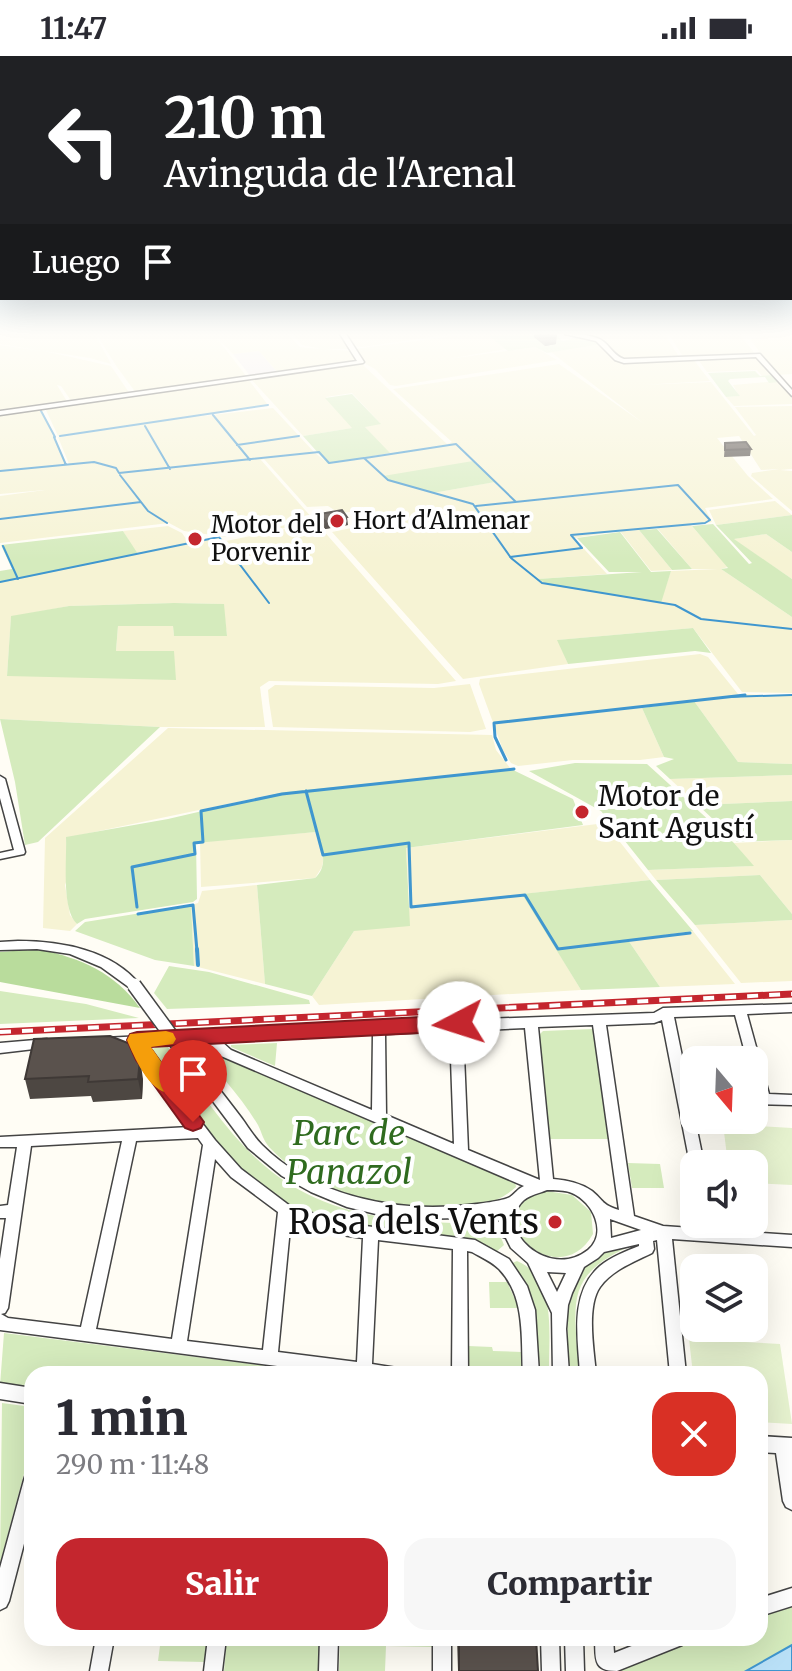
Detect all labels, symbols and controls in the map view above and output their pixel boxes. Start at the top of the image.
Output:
text: 11:47 [40,9,107,47]
text: 210 m [164,83,326,153]
icon: left [32,88,136,192]
text: Avinguda de l'Arenal [164,152,516,197]
icon: arrive [136,240,180,284]
text: Luego [32,243,120,281]
place label: Hort d'Almenar [353,505,530,536]
place label: Motor del Porvenir [211,509,322,568]
marker: Hort d'Almenar [328,512,346,530]
marker: Motor del Porvenir [186,530,204,548]
place label: Motor de Sant Agustí [598,778,755,846]
marker: Motor de Sant Agustí [573,803,591,821]
position arrow [417,981,501,1065]
pin [159,1040,227,1122]
north arrow [680,1046,768,1134]
map controls [680,1046,768,1342]
icon: arrive [171,1052,215,1096]
park label: Parc de Panazol [286,1112,412,1193]
button: sound [680,1150,768,1238]
place label: Rosa dels Vents [288,1201,539,1243]
marker: Rosa dels Vents [546,1213,564,1231]
button: layers [680,1254,768,1342]
text: 1 min [56,1388,188,1448]
button: close [652,1392,736,1476]
text: 290 m · 11:48 [56,1448,209,1481]
button: Salir [56,1538,388,1630]
button: Compartir [404,1538,736,1630]

